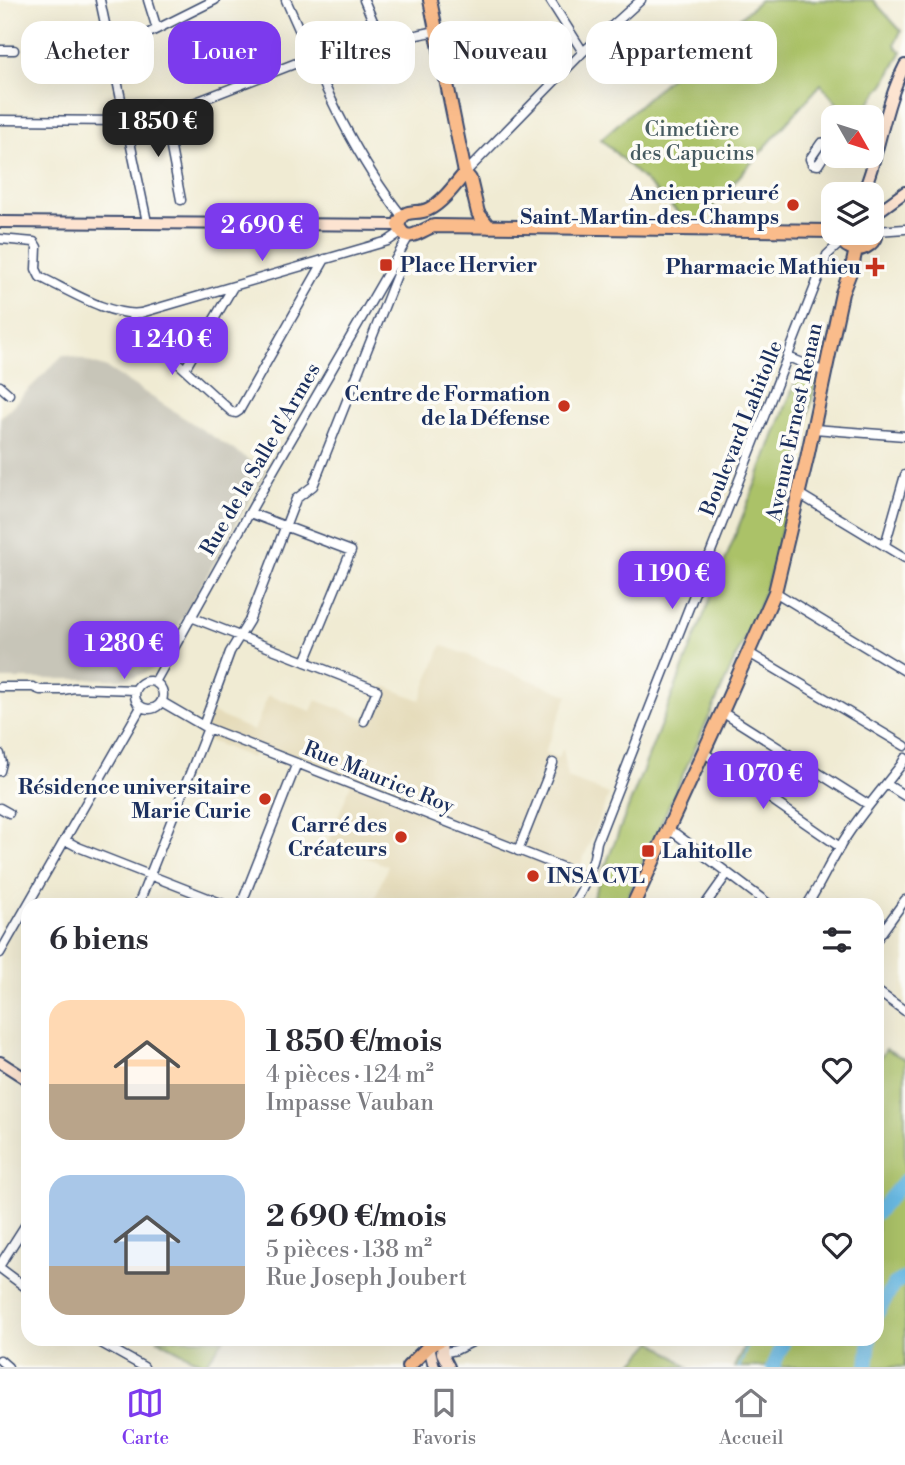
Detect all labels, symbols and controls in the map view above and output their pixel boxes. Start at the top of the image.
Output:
chip: Acheter [21,21,154,84]
chip: Louer [168,21,281,84]
chip: Filtres [295,21,415,84]
chip: Nouveau [429,21,572,84]
chip: Appartement [586,21,777,84]
pin: 1 850 € [93,100,223,159]
north arrow [821,105,884,168]
map controls [821,105,884,245]
text: 1 850 € [118,108,198,136]
park label: Cimetière des Capucins [630,117,754,167]
place label: Ancien prieuré Saint-Martin-des-Champs [520,181,779,231]
button: layers [821,182,884,245]
marker: Ancien prieuré Saint-Martin-des-Champs [785,197,801,213]
pin: 2 690 € [197,204,327,263]
text: 2 690 € [221,212,303,240]
place label: Place Hervier [400,253,537,279]
place label: Pharmacie Mathieu [666,255,861,281]
marker: Place Hervier [378,257,394,273]
marker: Pharmacie Mathieu [867,259,883,275]
pin: 1 240 € [107,318,237,377]
street label: Avenue Ernest Renan [761,320,829,525]
text: 1 240 € [132,326,212,354]
street label: Boulevard Lahitolle [694,337,789,521]
street label: Rue de la Salle d'Armes [195,359,327,560]
place label: Centre de Formation de la Défense [344,382,550,432]
marker: Centre de Formation de la Défense [556,398,572,414]
pin: 1 190 € [607,552,737,611]
text: 1 190 € [634,560,710,588]
pin: 1 280 € [59,622,189,681]
text: 1 280 € [84,630,164,658]
street label: Rue Maurice Roy [299,736,459,820]
pin: 1 070 € [698,752,828,811]
text: 1 070 € [723,760,803,788]
place label: Résidence universitaire Marie Curie [18,775,251,825]
marker: Résidence universitaire Marie Curie [257,791,273,807]
place label: Carré des Créateurs [288,813,387,863]
marker: Carré des Créateurs [393,829,409,845]
place label: Lahitolle [662,839,752,865]
marker: Lahitolle [640,843,656,859]
place label: INSA CVL [547,864,645,890]
marker: INSA CVL [525,868,541,884]
text: 6 biens [49,921,149,959]
icon: filters [818,921,856,959]
text: 1 850 €/mois [266,1023,442,1061]
icon: home [105,1028,189,1112]
icon: heart [818,1051,856,1089]
text: 4 pièces · 124 m² [266,1061,434,1089]
text: Impasse Vauban [266,1089,434,1117]
text: 2 690 €/mois [266,1198,447,1236]
icon: home [105,1203,189,1287]
icon: heart [818,1226,856,1264]
text: 5 pièces · 138 m² [266,1236,432,1264]
text: Rue Joseph Joubert [266,1264,467,1292]
tab: Carte [122,1384,169,1450]
tab: Favoris [412,1384,476,1450]
tab: Accueil [719,1384,783,1450]

